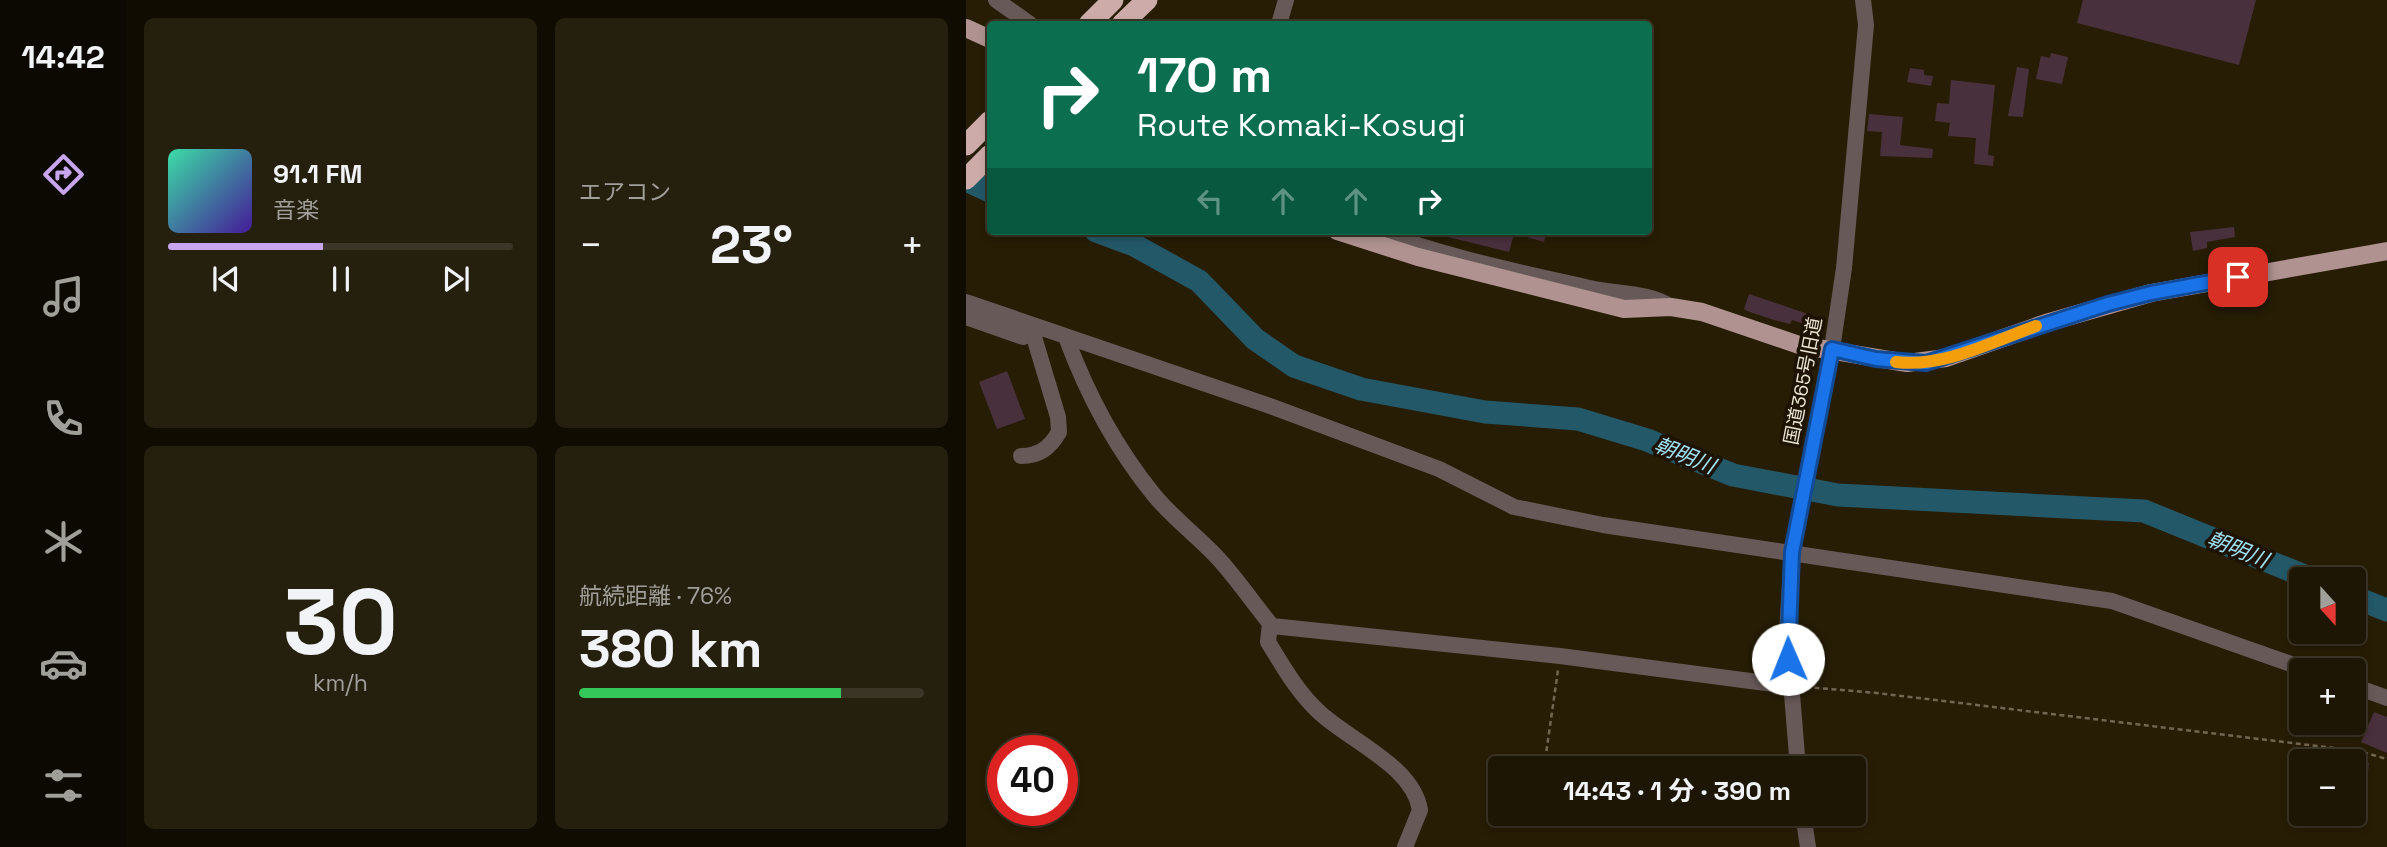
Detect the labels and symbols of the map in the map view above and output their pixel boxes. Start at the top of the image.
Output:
pin [2208,247,2268,307]
street label: 国道365号旧道 [1778,315,1828,447]
water label: 朝明川 [1651,431,1721,480]
water label: 朝明川 [2204,525,2274,574]
north arrow [2289,567,2366,644]
position arrow [1751,622,1825,696]
speed limit sign: 40 [987,735,1078,826]

